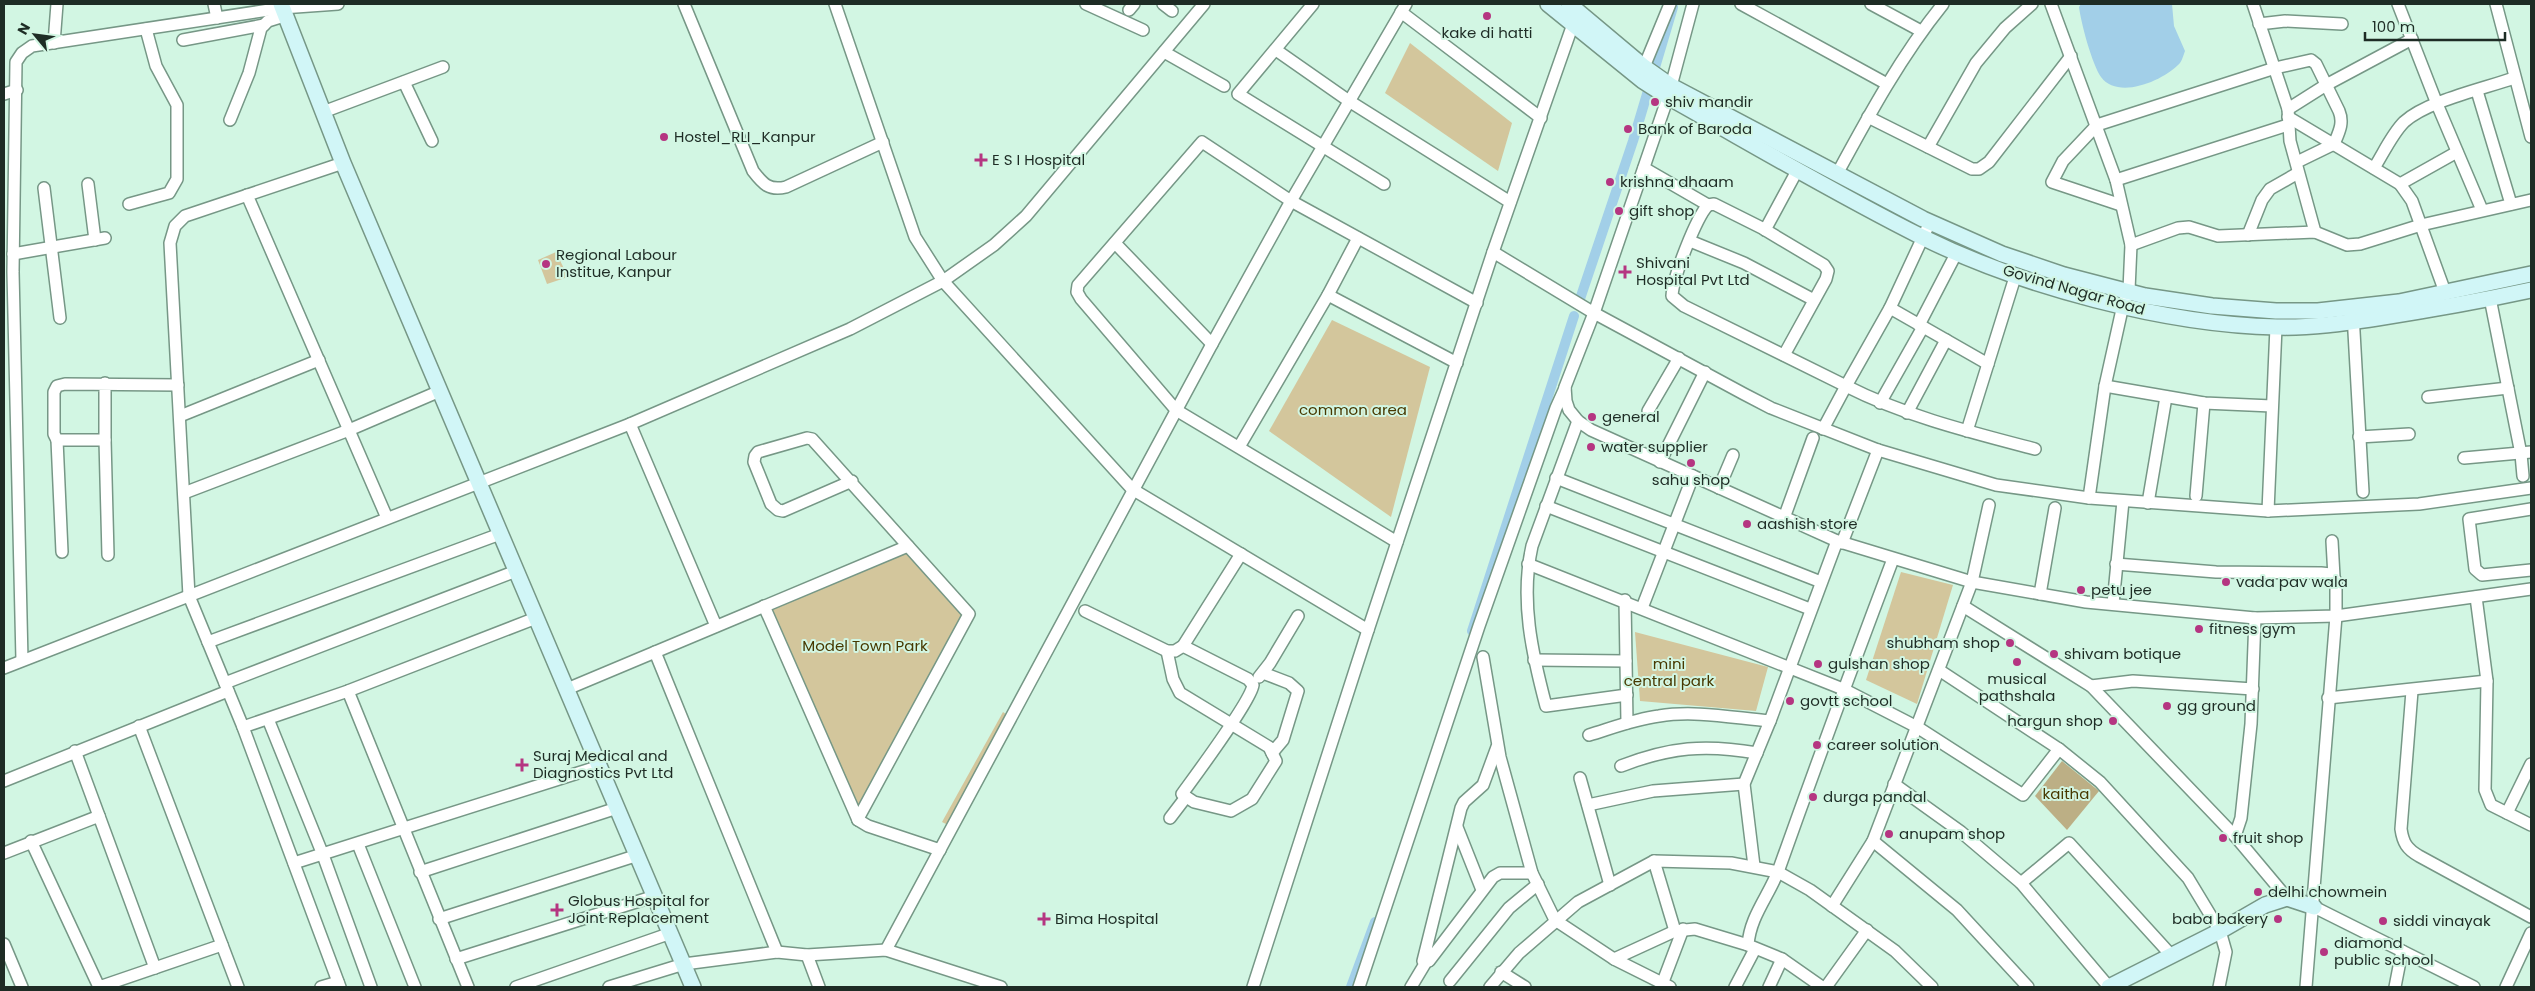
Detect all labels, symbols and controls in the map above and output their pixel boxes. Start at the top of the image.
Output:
north arrow [10,10,60,60]
marker: kake di hatti [1481,10,1493,22]
scale bar [2365,10,2505,42]
text: 100 m [2372,16,2415,37]
text: N [12,19,35,38]
place label: kake di hatti [1441,22,1533,43]
place label: shiv mandir [1665,91,1754,112]
marker: shiv mandir [1649,96,1661,108]
place label: Bank of Baroda [1638,118,1752,139]
marker: Bank of Baroda [1622,123,1634,135]
place label: Hostel_RLI_Kanpur [674,126,816,147]
marker: Hostel_RLI_Kanpur [658,131,670,143]
place label: E S I Hospital [992,149,1085,170]
marker: E S I Hospital [974,153,988,167]
place label: krishna dhaam [1620,171,1734,192]
marker: krishna dhaam [1604,176,1616,188]
place label: gift shop [1629,200,1694,221]
marker: gift shop [1613,205,1625,217]
place label: Regional Labour Institue, Kanpur [556,244,677,282]
place label: Shivani Hospital Pvt Ltd [1636,252,1750,290]
marker: Regional Labour Institue, Kanpur [540,258,552,270]
street label: Govind Nagar Road [2001,259,2148,320]
marker: Shivani Hospital Pvt Ltd [1618,265,1632,279]
park label: common area [1299,399,1407,420]
place label: general [1602,406,1660,427]
marker: general [1586,411,1598,423]
place label: water supplier [1601,436,1708,457]
marker: water supplier [1585,441,1597,453]
marker: sahu shop [1685,457,1697,469]
place label: sahu shop [1652,469,1730,490]
place label: aashish store [1757,513,1858,534]
marker: aashish store [1741,518,1753,530]
place label: vada pav wala [2236,571,2348,592]
marker: vada pav wala [2220,576,2232,588]
place label: petu jee [2091,579,2152,600]
marker: petu jee [2075,584,2087,596]
place label: fitness gym [2209,618,2296,639]
marker: fitness gym [2193,623,2205,635]
place label: shubham shop [1886,632,2000,653]
park label: Model Town Park [802,635,928,656]
marker: shubham shop [2004,637,2016,649]
place label: shivam botique [2064,643,2181,664]
marker: shivam botique [2048,648,2060,660]
park label: mini central park [1624,653,1715,691]
place label: gulshan shop [1828,653,1930,674]
marker: musical pathshala [2011,656,2023,668]
marker: gulshan shop [1812,658,1824,670]
place label: musical pathshala [1979,668,2055,706]
place label: govtt school [1800,690,1893,711]
marker: govtt school [1784,695,1796,707]
place label: gg ground [2177,695,2256,716]
marker: gg ground [2161,700,2173,712]
place label: hargun shop [2007,710,2103,731]
marker: hargun shop [2107,715,2119,727]
place label: career solution [1827,734,1939,755]
marker: career solution [1811,739,1823,751]
place label: Suraj Medical and Diagnostics Pvt Ltd [533,745,673,783]
marker: Suraj Medical and Diagnostics Pvt Ltd [515,758,529,772]
park label: kaitha [2043,783,2089,804]
place label: durga pandal [1823,786,1926,807]
marker: durga pandal [1807,791,1819,803]
place label: anupam shop [1899,823,2005,844]
place label: fruit shop [2233,827,2303,848]
marker: anupam shop [1883,828,1895,840]
marker: fruit shop [2217,832,2229,844]
place label: delhi chowmein [2268,881,2387,902]
marker: delhi chowmein [2252,886,2264,898]
place label: Globus Hospital for Joint Replacement [568,890,710,928]
marker: Globus Hospital for Joint Replacement [550,903,564,917]
place label: Bima Hospital [1055,908,1158,929]
place label: baba bakery [2172,908,2269,929]
place label: siddi vinayak [2393,910,2491,931]
marker: Bima Hospital [1037,912,1051,926]
marker: baba bakery [2272,913,2284,925]
marker: siddi vinayak [2377,915,2389,927]
place label: diamond public school [2334,932,2434,970]
marker: diamond public school [2318,946,2330,958]

